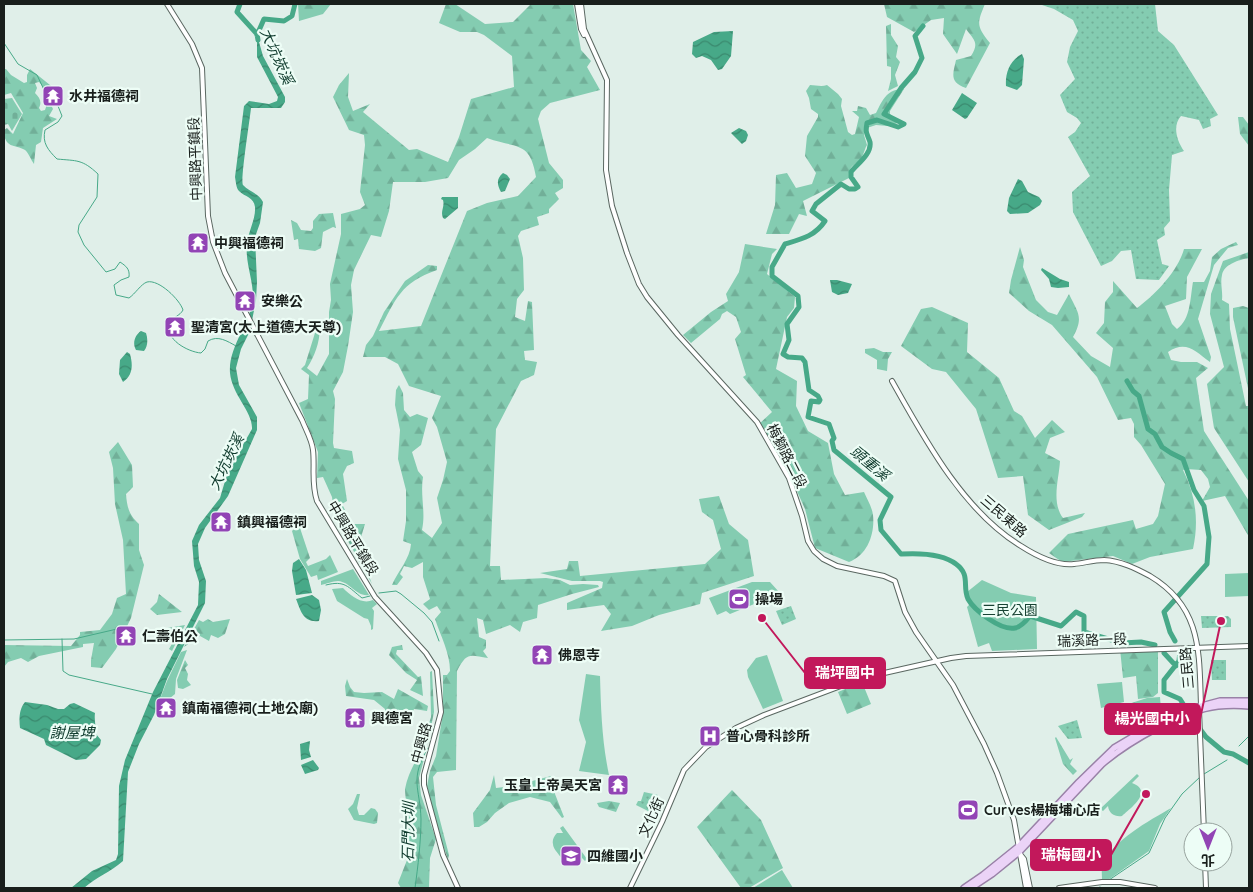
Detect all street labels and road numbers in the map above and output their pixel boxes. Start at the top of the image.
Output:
street label: 中興路平鎮段 [185,117,205,201]
street label: 梅獅路二段 [763,421,811,491]
street label: 三民東路 [977,491,1031,541]
street label: 中興路平鎮段 [324,497,382,579]
street label: 瑞溪路一段 [1057,630,1127,650]
street label: 三民路 [1176,646,1198,690]
street label: 中興路 [407,720,435,766]
street label: 文化街 [634,794,668,840]

